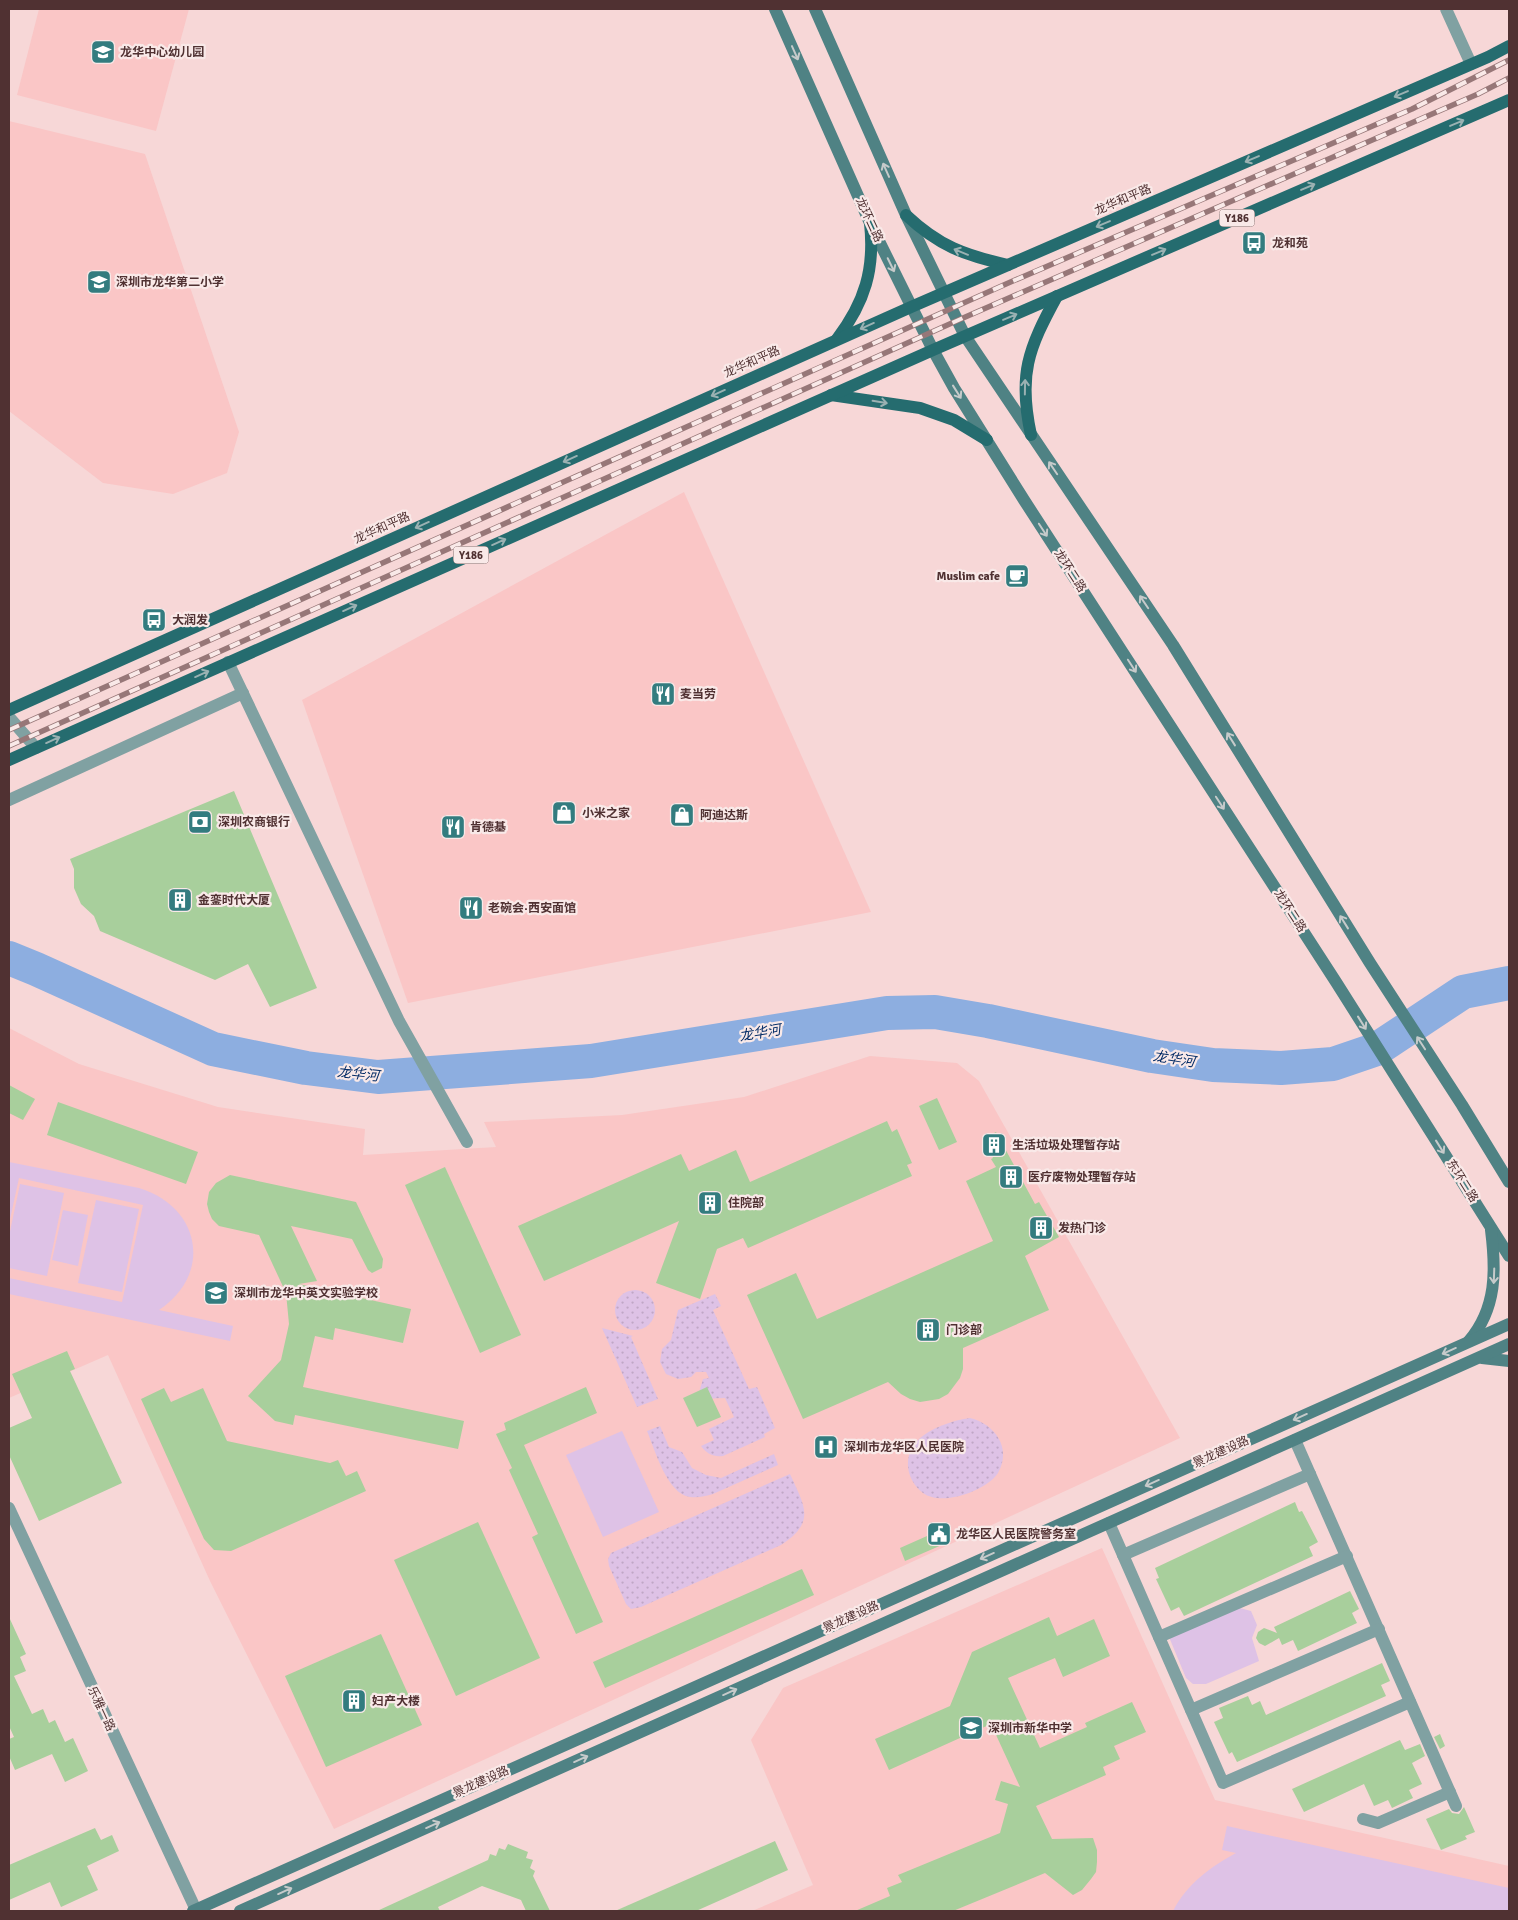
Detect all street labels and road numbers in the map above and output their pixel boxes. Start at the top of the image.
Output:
street label: 龙华和平路 [1092,181,1154,219]
street label: 龙环二路 [852,195,886,245]
road number: Y186 [1220,210,1254,227]
street label: 龙华和平路 [722,343,782,381]
street label: 龙华和平路 [352,509,412,547]
road number: Y186 [454,546,488,564]
street label: 龙环二路 [1051,547,1089,595]
street label: 龙环二路 [1271,887,1309,935]
street label: 东环二路 [1443,1157,1481,1205]
street label: 景龙建设路 [1191,1433,1251,1471]
street label: 景龙建设路 [821,1598,881,1636]
street label: 乐雅一路 [84,1684,118,1734]
street label: 景龙建设路 [451,1763,511,1801]

